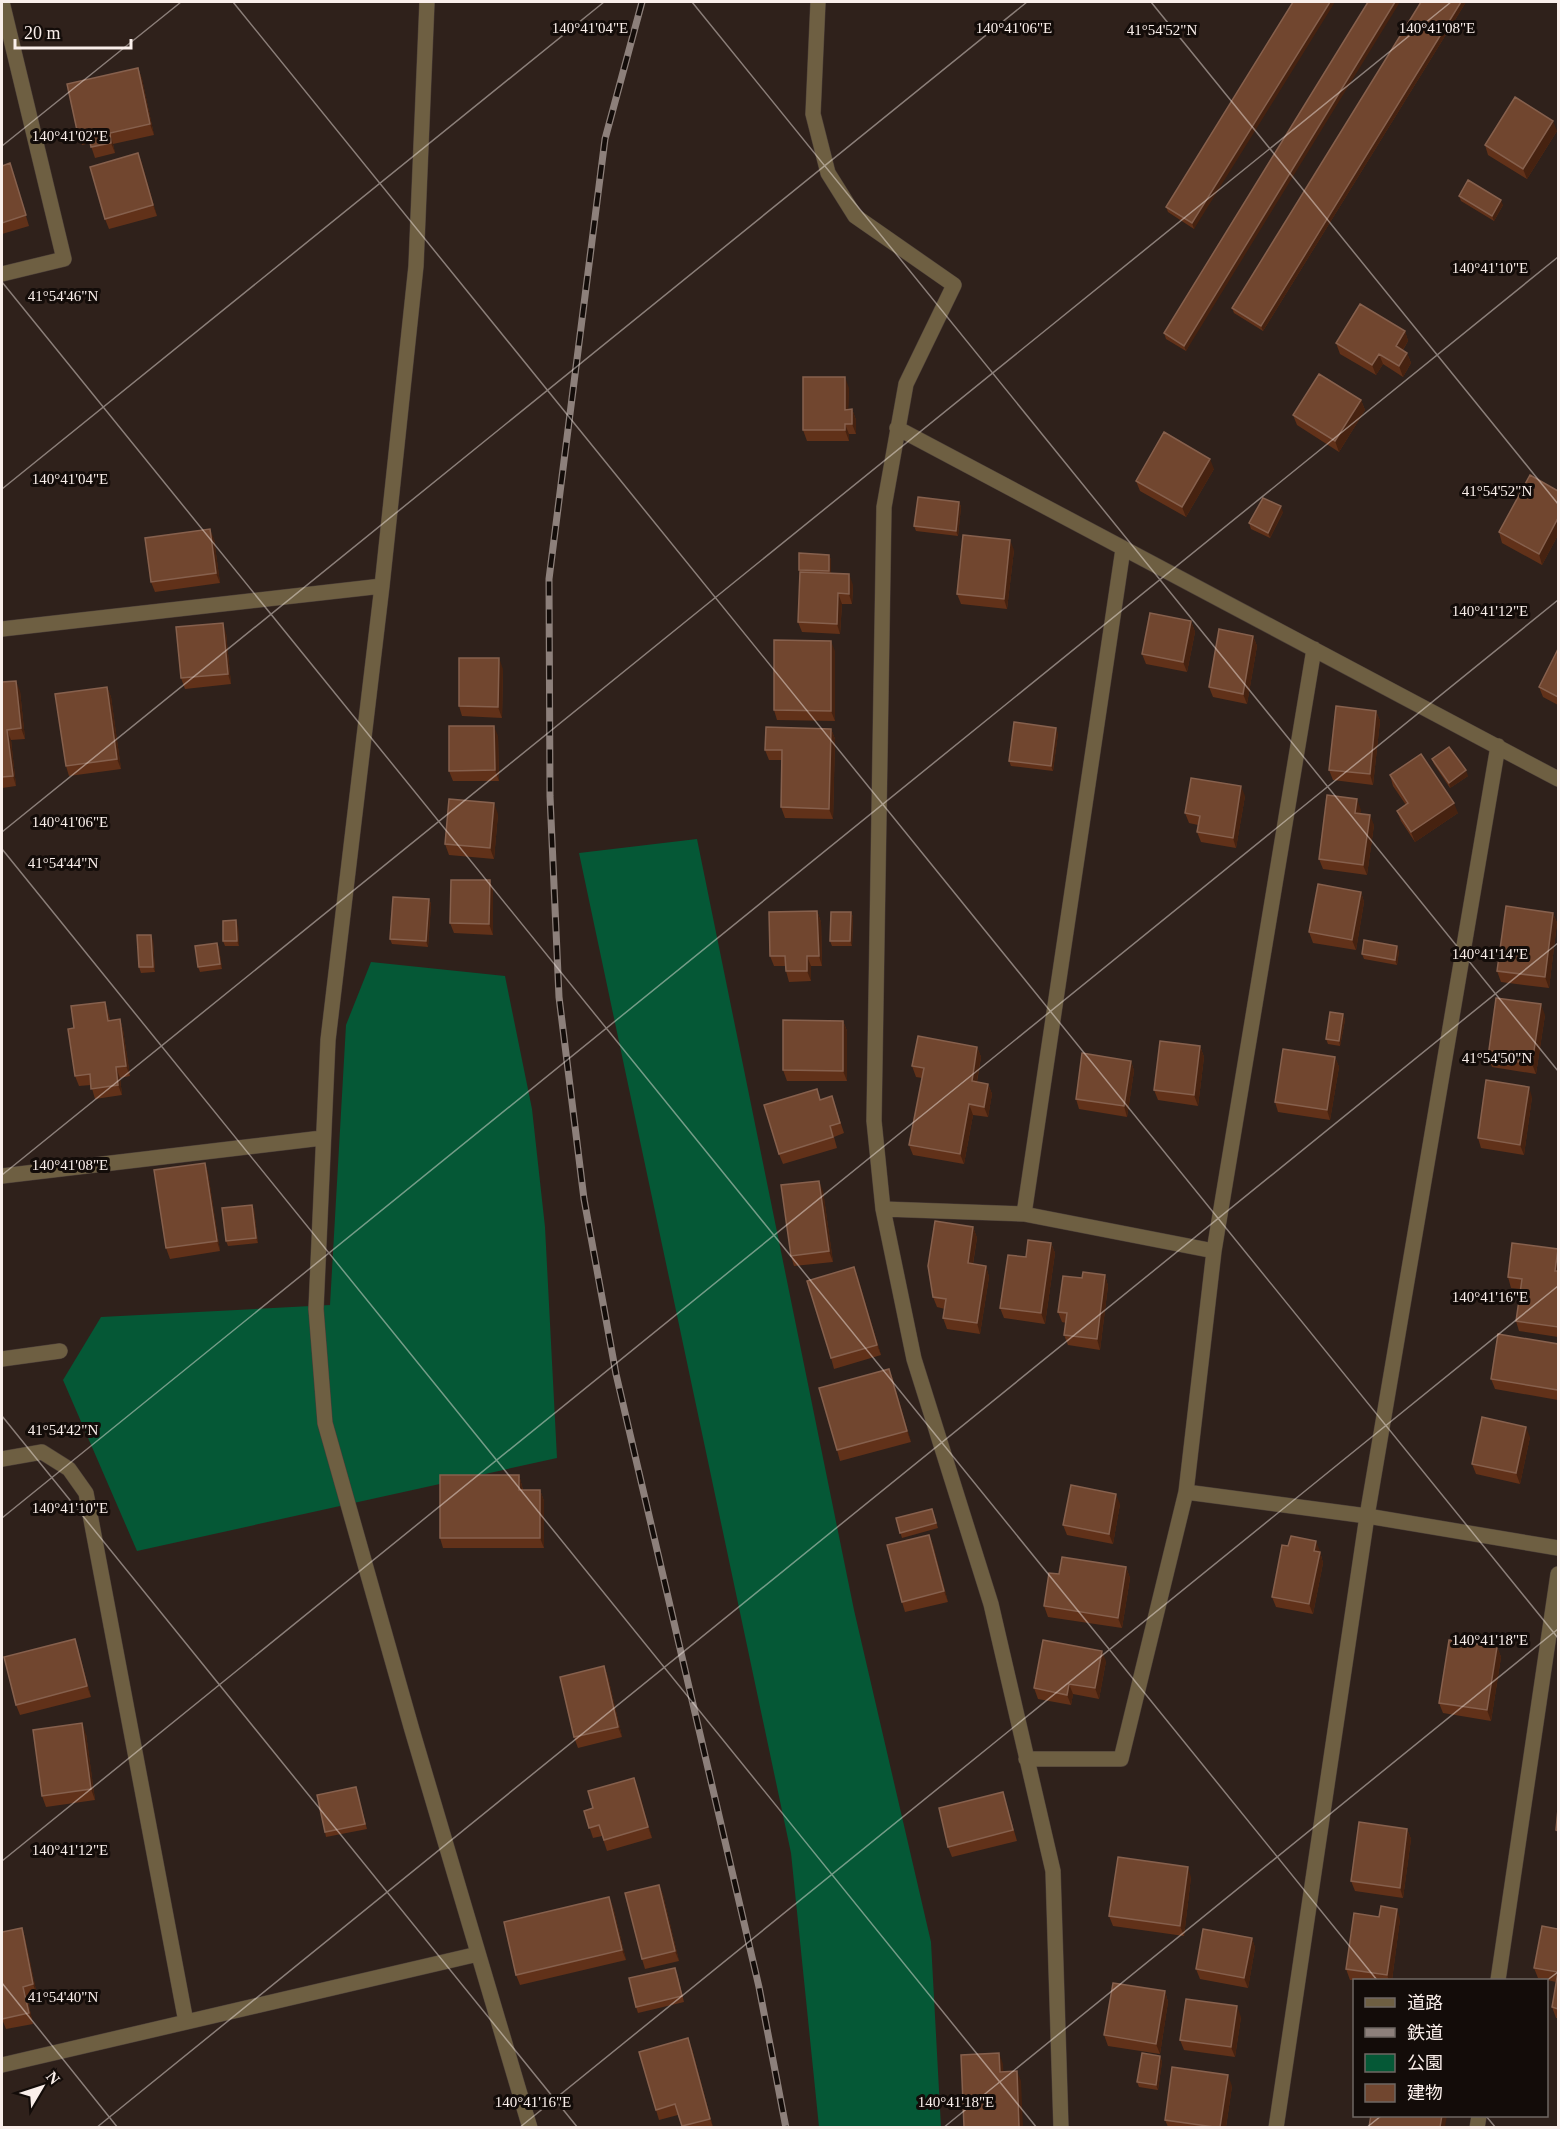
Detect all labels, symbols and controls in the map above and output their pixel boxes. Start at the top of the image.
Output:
scale bar [15,12,130,50]
text: 140°41'04"E [552,20,628,36]
text: 140°41'06"E [976,20,1052,36]
text: 140°41'08"E [1399,20,1475,36]
text: 41°54'52"N [1127,22,1197,38]
text: 20 m [24,23,61,43]
text: 140°41'02"E [32,128,108,144]
text: 140°41'10"E [1452,260,1528,276]
text: 41°54'46"N [28,288,98,304]
text: 140°41'04"E [32,471,108,487]
text: 41°54'52"N [1462,483,1532,499]
text: 140°41'12"E [1452,603,1528,619]
text: 140°41'06"E [32,814,108,830]
text: 41°54'44"N [28,855,98,871]
text: 140°41'14"E [1452,946,1528,962]
text: 41°54'50"N [1462,1050,1532,1066]
text: 140°41'08"E [32,1157,108,1173]
text: 140°41'16"E [1452,1289,1528,1305]
text: 41°54'42"N [28,1422,98,1438]
text: 140°41'10"E [32,1500,108,1516]
text: 140°41'18"E [1452,1632,1528,1648]
text: 140°41'12"E [32,1842,108,1858]
legend [1353,1979,1548,2117]
text: 41°54'40"N [28,1989,98,2005]
text: 道路 [1407,1993,1443,2013]
text: 鉄道 [1407,2023,1443,2043]
text: 公園 [1407,2053,1443,2073]
north arrow [12,2057,72,2117]
text: N [43,2068,64,2088]
text: 建物 [1407,2083,1443,2103]
text: 140°41'16"E [495,2094,571,2110]
text: 140°41'18"E [918,2094,994,2110]

